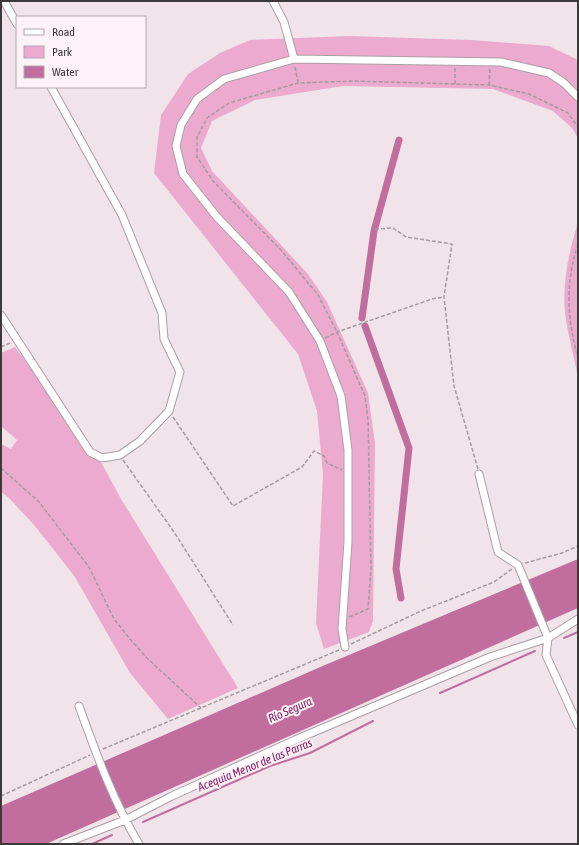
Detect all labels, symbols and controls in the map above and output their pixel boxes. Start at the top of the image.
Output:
legend [16,16,146,88]
text: Road [52,25,75,39]
text: Park [52,45,73,59]
text: Water [52,65,79,79]
water label: Río Segura [266,694,314,726]
water label: Acequia Menor de las Parras [195,736,314,795]

